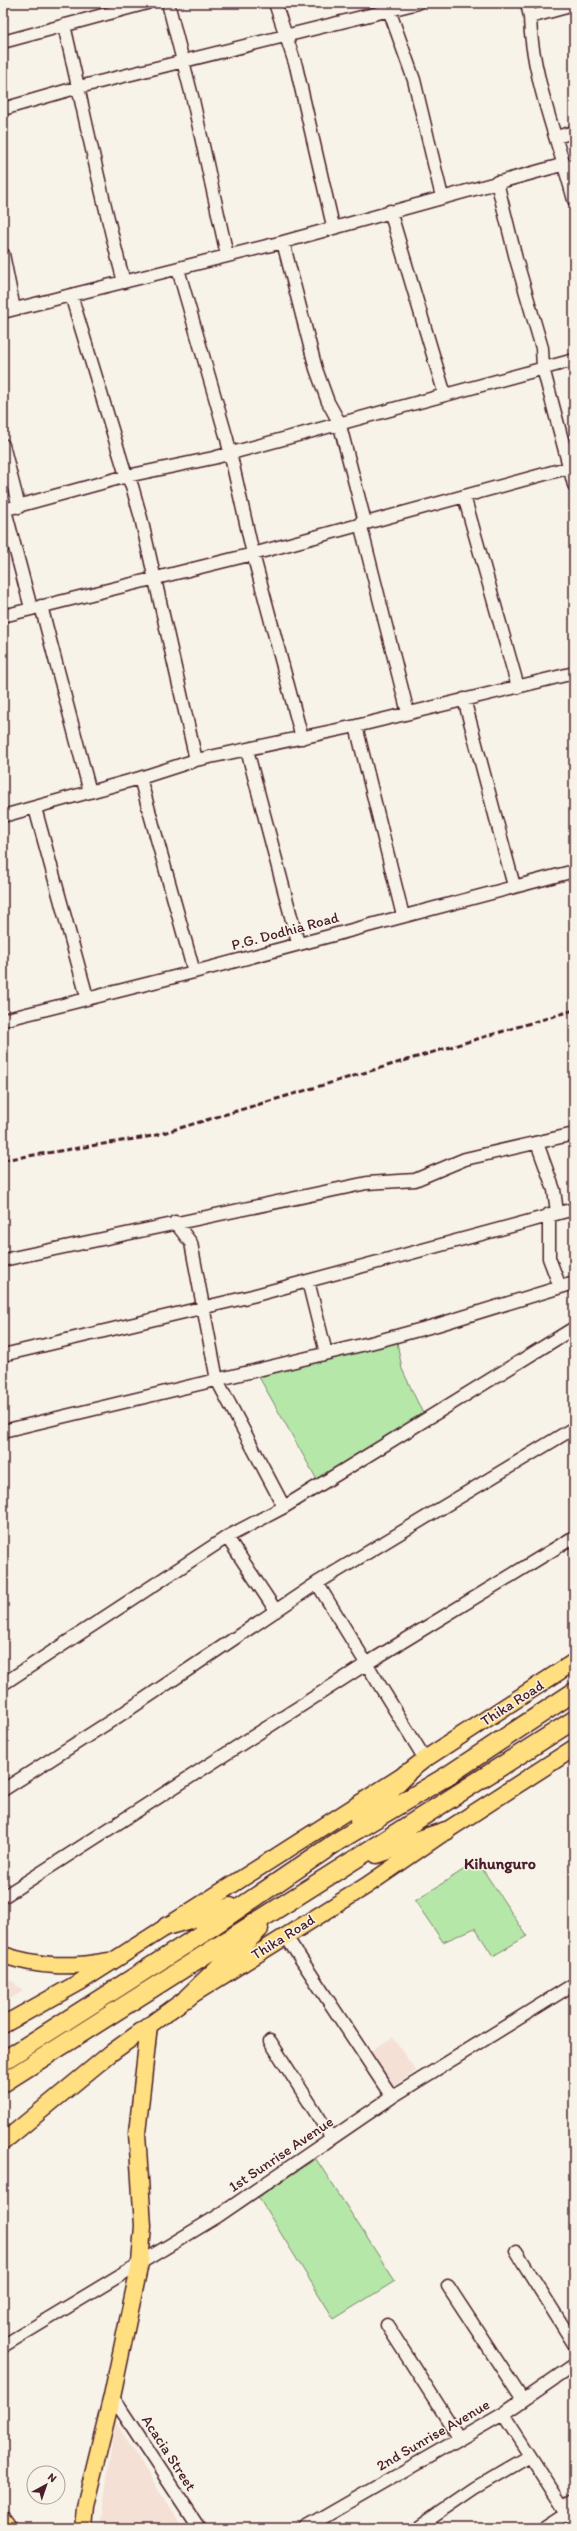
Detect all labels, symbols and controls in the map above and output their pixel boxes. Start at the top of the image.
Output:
street label: P.G. Dodhia Road [229,908,341,954]
street label: Thika Road [477,1676,547,1730]
district label: Kihunguro [464,1854,536,1874]
street label: Thika Road [248,1910,318,1964]
street label: 1st Sunrise Avenue [225,2112,337,2196]
street label: 2nd Sunrise Avenue [373,2395,493,2475]
street label: Acacia Street [138,2412,200,2494]
north arrow [26,2465,66,2505]
text: N [45,2470,59,2485]

